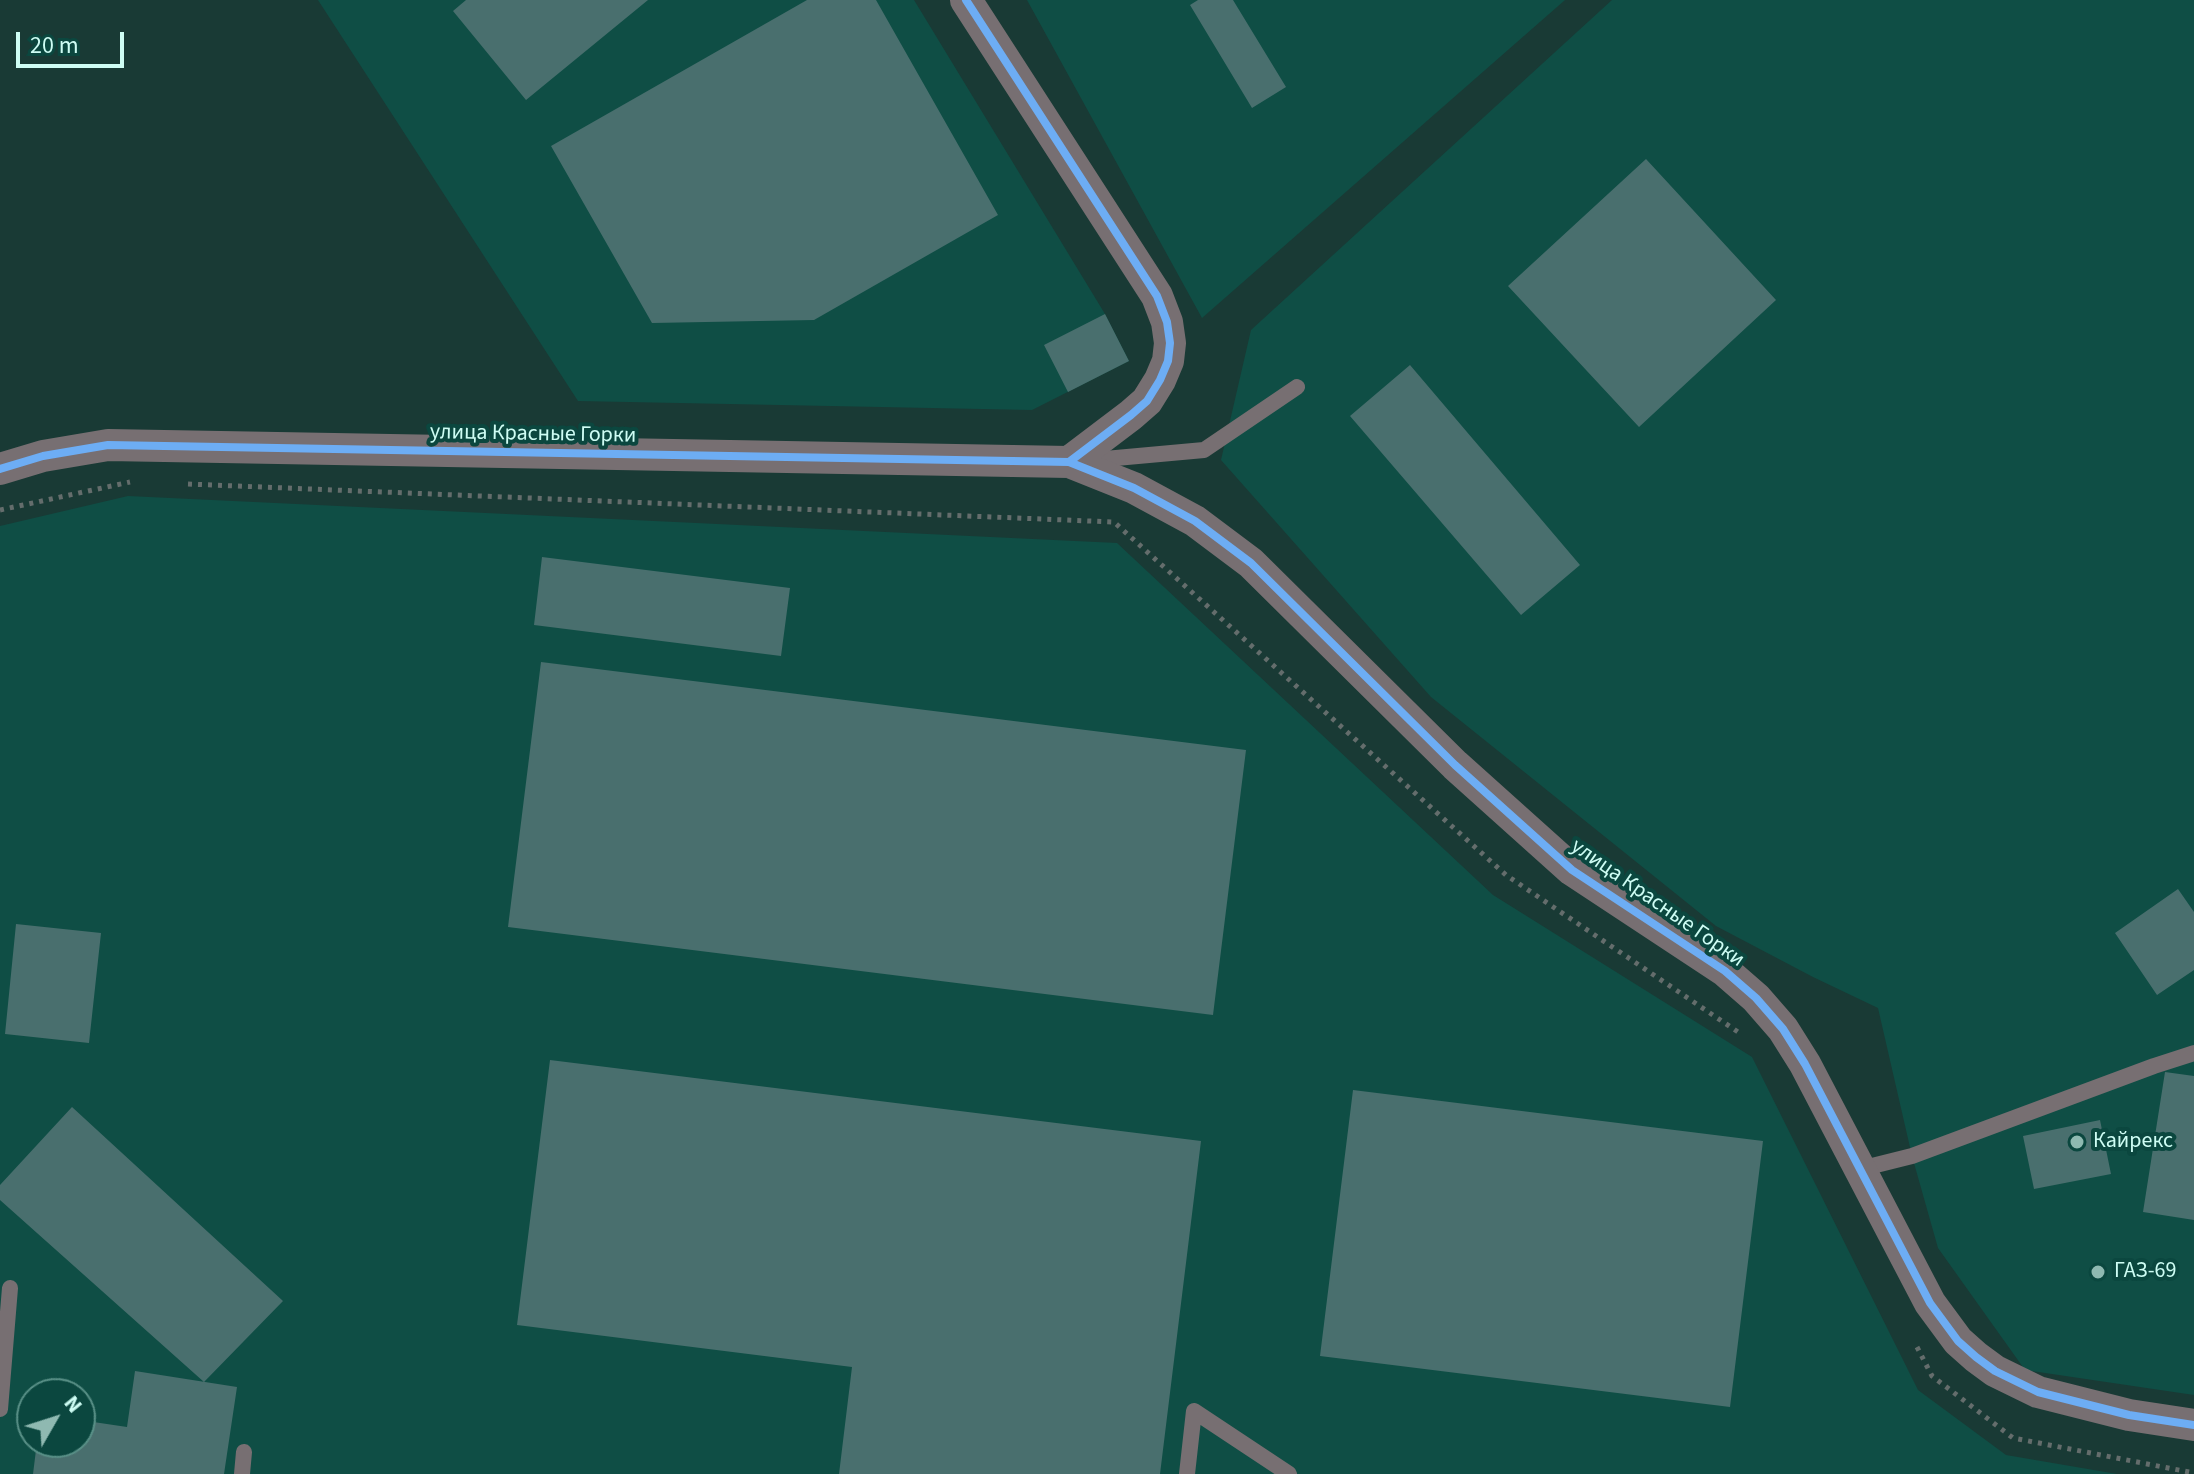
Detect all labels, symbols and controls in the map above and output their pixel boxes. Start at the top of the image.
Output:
scale bar [20,16,128,66]
text: 20 m [30,28,79,63]
street label: улица Красные Горки [430,420,636,450]
street label: улица Красные Горки [1565,834,1749,974]
place label: Кайрекс [2093,1129,2173,1155]
marker: Кайрекс [2068,1133,2086,1151]
place label: ГАЗ-69 [2114,1259,2176,1285]
marker: ГАЗ-69 [2089,1263,2107,1281]
north arrow [16,1378,96,1458]
text: N [56,1388,90,1420]

